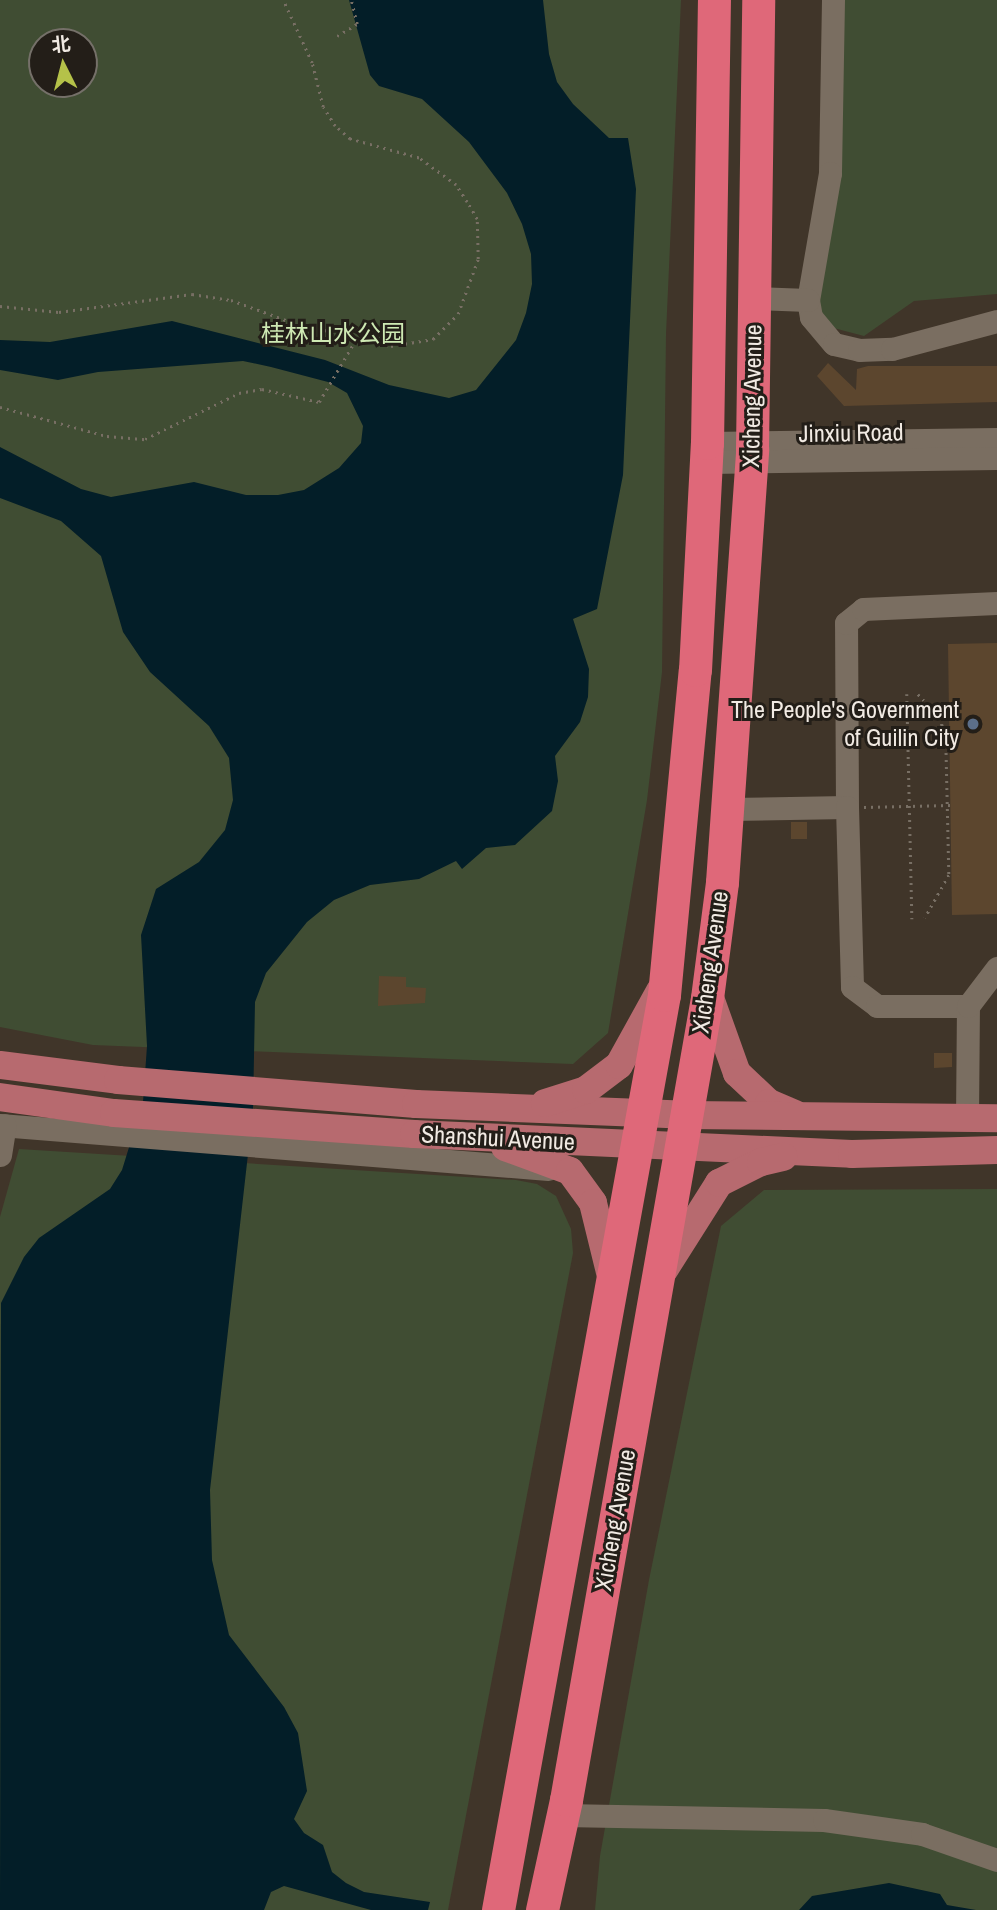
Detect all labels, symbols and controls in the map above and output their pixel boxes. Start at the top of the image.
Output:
north arrow [28,28,98,98]
text: 北 [50,30,72,58]
park label: 桂林山水公园 [261,320,405,348]
street label: Xicheng Avenue [736,324,768,468]
street label: Jinxiu Road [798,418,904,448]
place label: The People's Government of Guilin City [731,696,959,752]
marker: The People's Government of Guilin City [965,716,981,732]
street label: Xicheng Avenue [686,889,734,1035]
street label: Shanshui Avenue [420,1120,576,1156]
street label: Xicheng Avenue [588,1447,642,1593]

